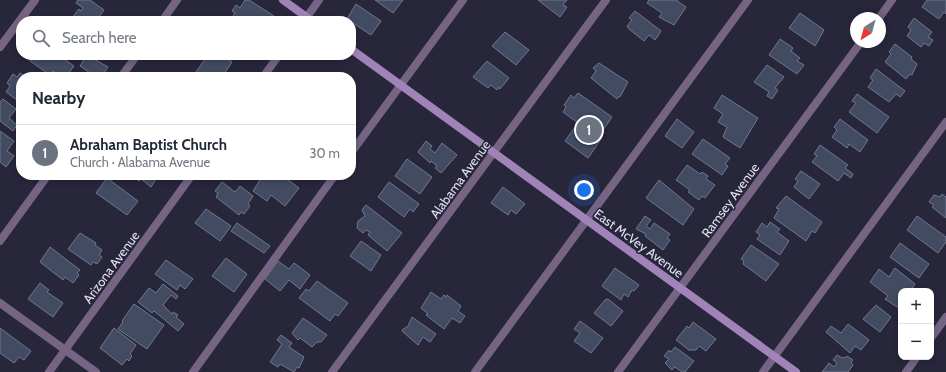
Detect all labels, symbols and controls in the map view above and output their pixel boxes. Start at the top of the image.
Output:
north arrow [850,12,886,48]
search box [16,16,356,60]
icon: search [30,27,52,49]
text: Search here [62,29,137,47]
text: Nearby [32,88,85,108]
pin: 1 [576,115,602,145]
text: Abraham Baptist Church [70,136,227,154]
street label: Alabama Avenue [426,137,494,221]
text: 1 [43,145,47,161]
text: 30 m [310,145,340,161]
text: Church · Alabama Avenue [70,154,210,170]
street label: Ramsey Avenue [698,159,763,240]
your location [574,180,594,200]
street label: East McVey Avenue [591,205,687,281]
street label: Arizona Avenue [79,227,143,306]
map controls [898,288,934,360]
button: + [898,288,934,324]
button: − [898,324,934,360]

